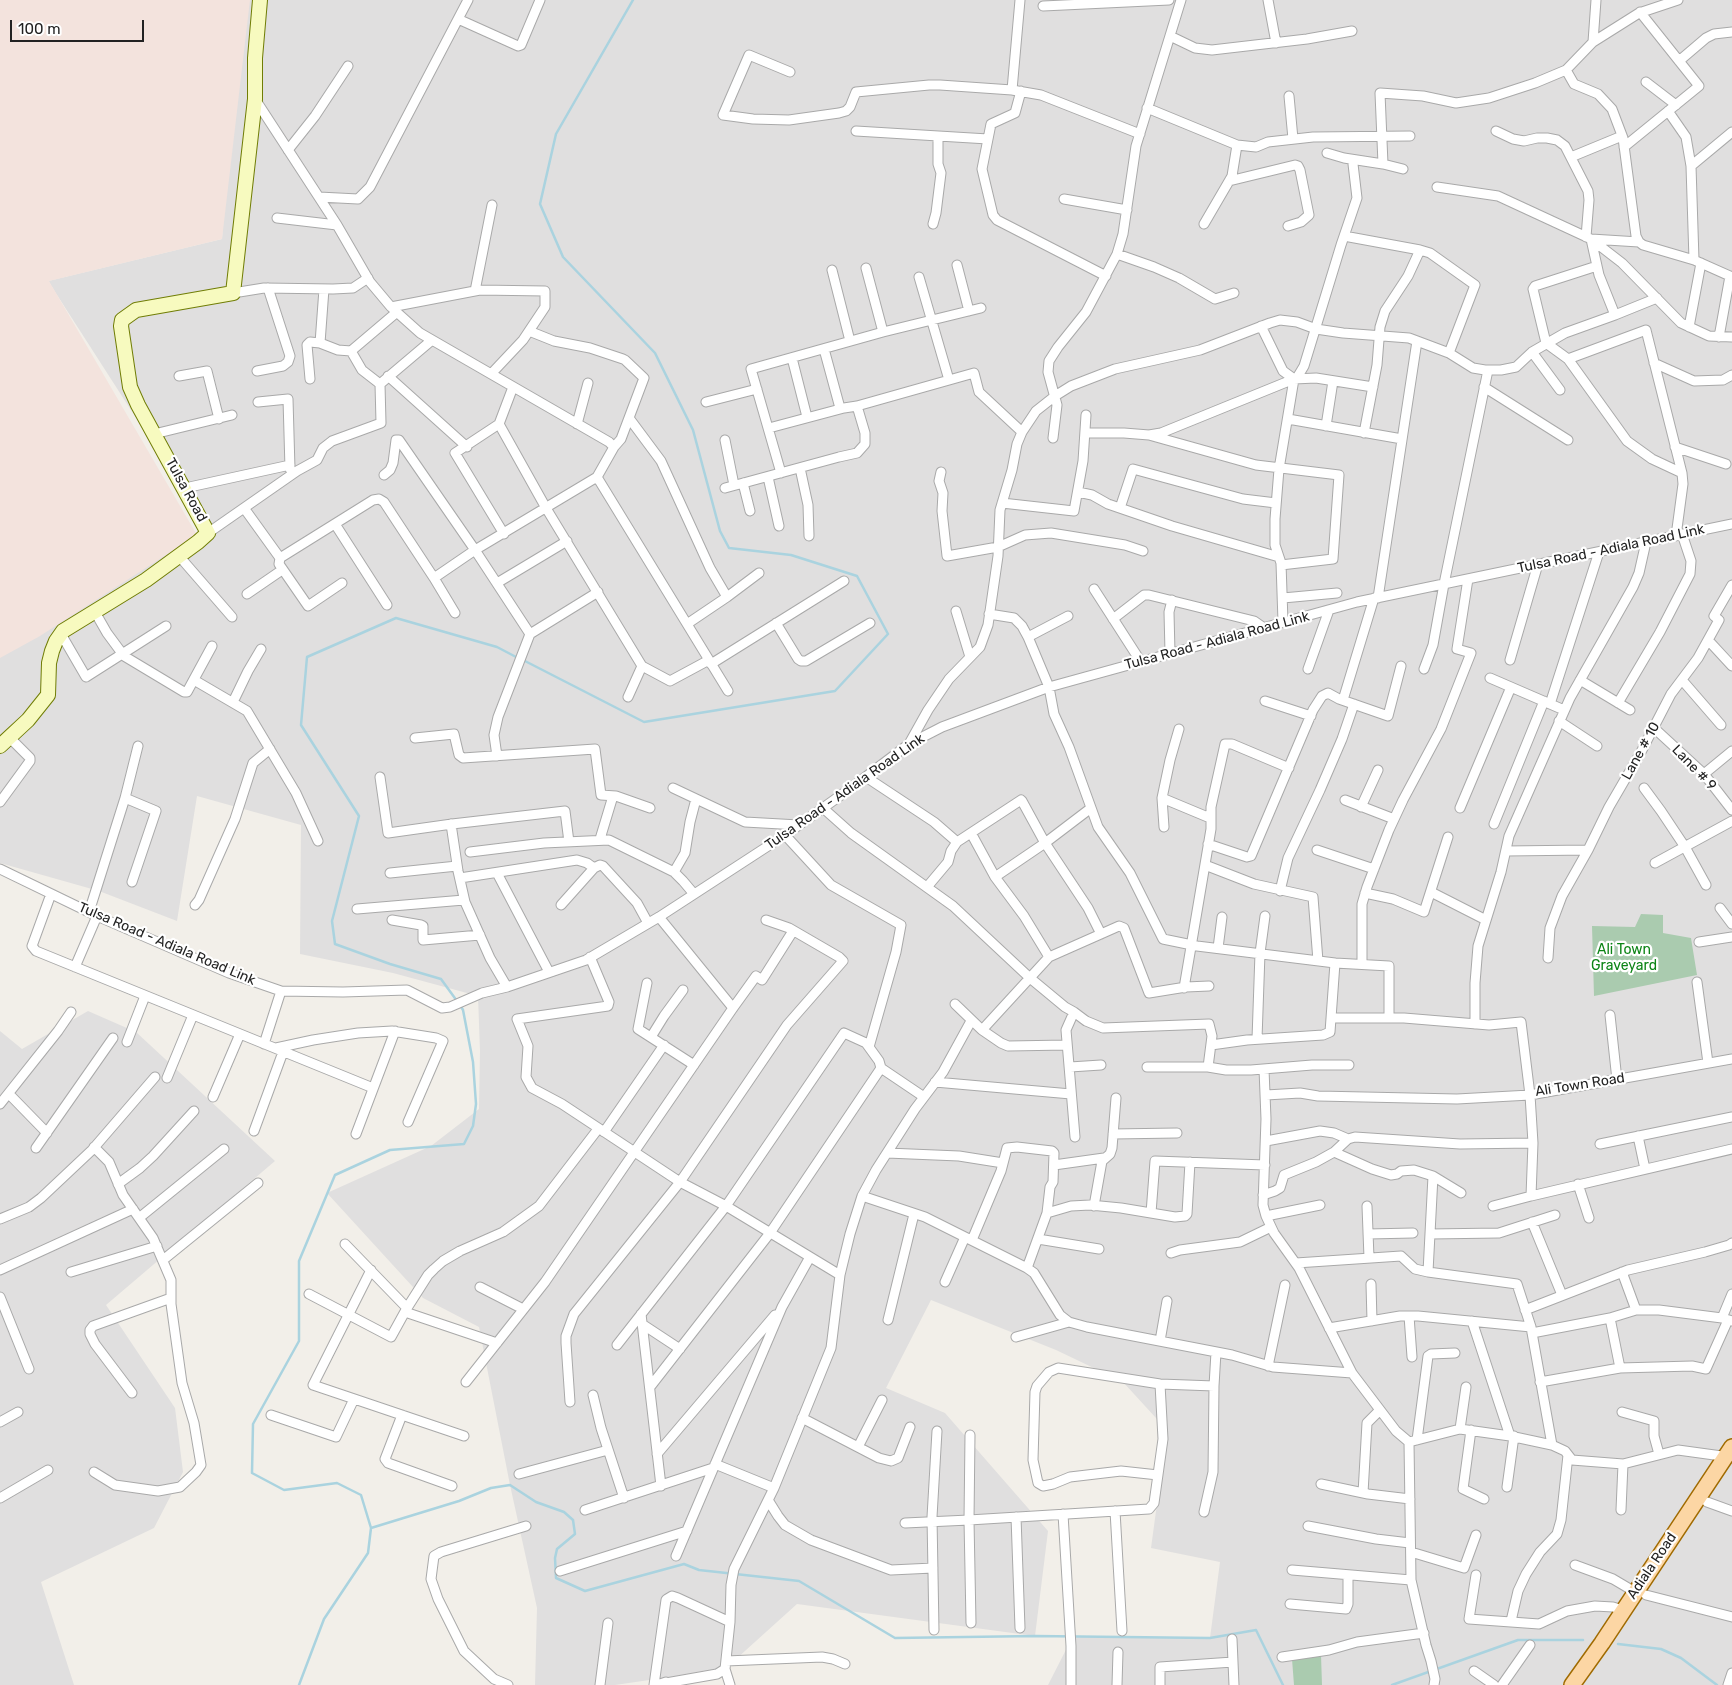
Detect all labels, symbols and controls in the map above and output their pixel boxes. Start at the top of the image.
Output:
scale bar [12,10,146,42]
text: 100 m [18,20,60,38]
street label: Tulsa Road [162,455,210,525]
street label: Tulsa Road - Adiala Road Link [1516,521,1706,577]
street label: Tulsa Road - Adiala Road Link [1123,608,1311,674]
street label: Lane # 10 [1618,719,1664,783]
street label: Tulsa Road - Adiala Road Link [762,730,928,854]
street label: Lane # 9 [1668,742,1720,794]
street label: Tulsa Road - Adiala Road Link [76,899,258,989]
park label: Ali Town Graveyard [1591,942,1657,974]
street label: Ali Town Road [1534,1070,1626,1100]
street label: Adiala Road [1624,1530,1680,1602]

